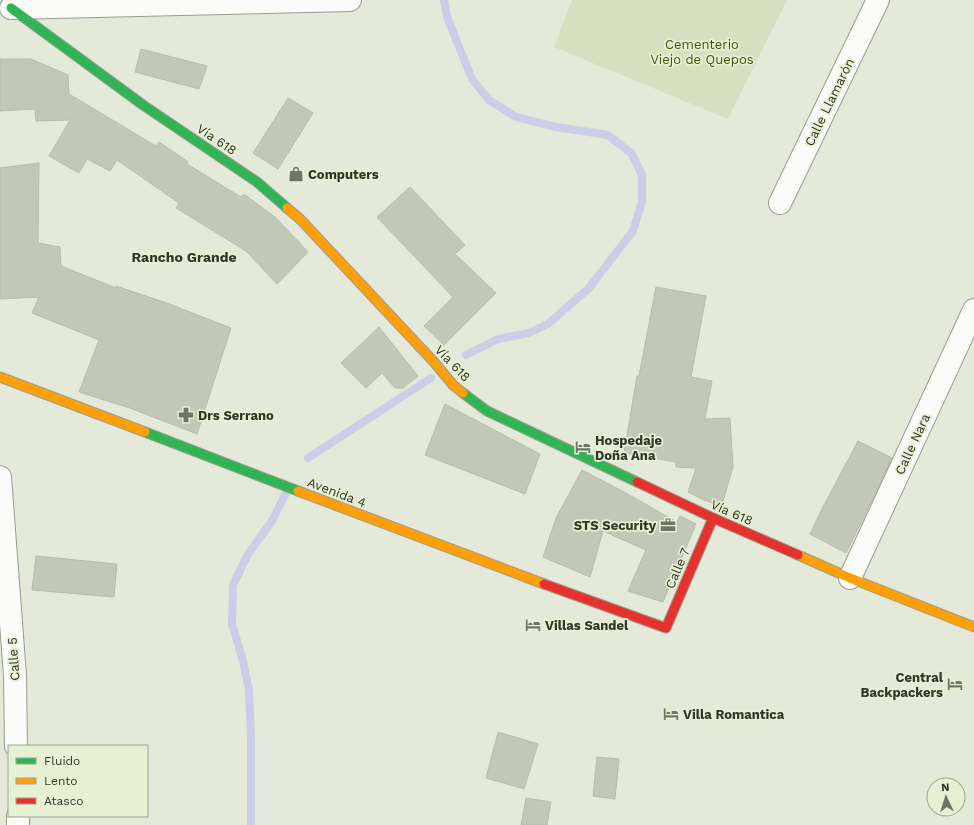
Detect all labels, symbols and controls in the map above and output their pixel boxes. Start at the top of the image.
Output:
park label: Cementerio Viejo de Quepos [650,37,754,67]
street label: Calle Llamarón [802,56,857,149]
street label: Vía 618 [194,121,239,158]
shop icon: Computers [287,165,305,183]
place label: Computers [308,167,379,182]
district label: Rancho Grande [131,249,237,265]
street label: Vía 618 [432,342,473,385]
pharmacy icon: Drs Serrano [177,406,195,424]
place label: Drs Serrano [198,408,274,423]
street label: Calle Nara [892,411,933,477]
place label: Hospedaje Doña Ana [595,433,662,463]
hotel icon: Hospedaje Doña Ana [574,438,592,456]
street label: Avenida 4 [305,474,368,511]
street label: Vía 618 [708,497,755,528]
office icon: STS Security [659,516,677,534]
place label: STS Security [574,518,657,533]
street label: Calle 7 [662,545,693,591]
hotel icon: Villas Sandel [524,616,542,634]
place label: Villas Sandel [545,618,629,633]
street label: Calle 5 [4,637,23,681]
place label: Central Backpackers [861,670,944,700]
hotel icon: Central Backpackers [946,675,964,693]
hotel icon: Villa Romantica [662,705,680,723]
place label: Villa Romantica [683,707,785,722]
legend [8,745,148,817]
text: Fluido [44,754,80,768]
text: Lento [44,774,78,788]
north arrow [926,777,966,817]
text: N [941,781,950,794]
text: Atasco [44,794,84,808]

